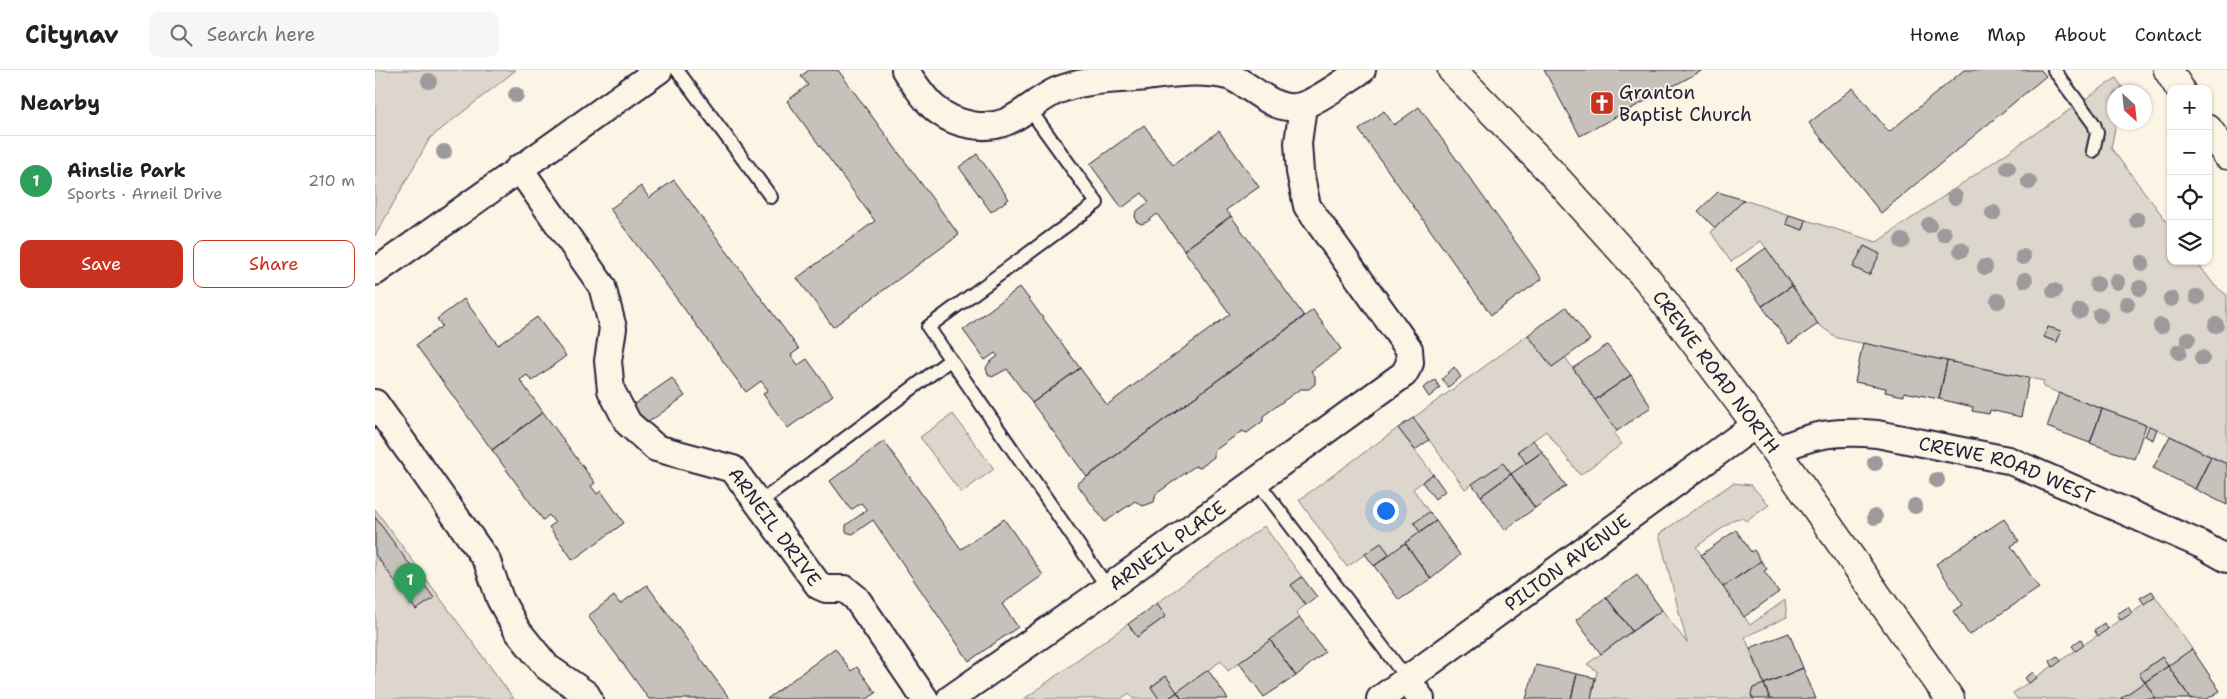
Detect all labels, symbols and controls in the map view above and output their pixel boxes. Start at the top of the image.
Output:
search box [149,12,499,57]
text: Citynav [25,19,119,51]
icon: search [167,21,195,49]
text: Search here [207,22,315,47]
text: Home [1910,23,1959,47]
text: Map [1987,23,2026,47]
text: About [2054,23,2107,47]
text: Contact [2135,23,2202,47]
place label: Granton Baptist Church [1619,80,1752,127]
north arrow [2107,85,2152,130]
map controls [2167,85,2212,265]
button: + [2167,85,2212,130]
text: Nearby [20,89,100,117]
church icon: Granton Baptist Church [1589,90,1615,116]
button: − [2167,130,2212,175]
text: Ainslie Park [67,158,186,183]
text: 1 [32,170,40,191]
text: 210 m [308,170,355,191]
button: locate [2167,175,2212,220]
text: Sports · Arneil Drive [67,183,222,204]
button: layers [2167,220,2212,265]
button: Save [20,240,183,288]
button: Share [193,240,355,288]
street label: CREWE ROAD NORTH [1647,285,1786,459]
street label: CREWE ROAD WEST [1917,430,2099,509]
street label: ARNEIL DRIVE [723,462,827,591]
street label: ARNEIL PLACE [1104,494,1231,596]
your location [1373,498,1399,524]
street label: PILTON AVENUE [1499,508,1635,617]
pin: 1 [394,563,426,604]

